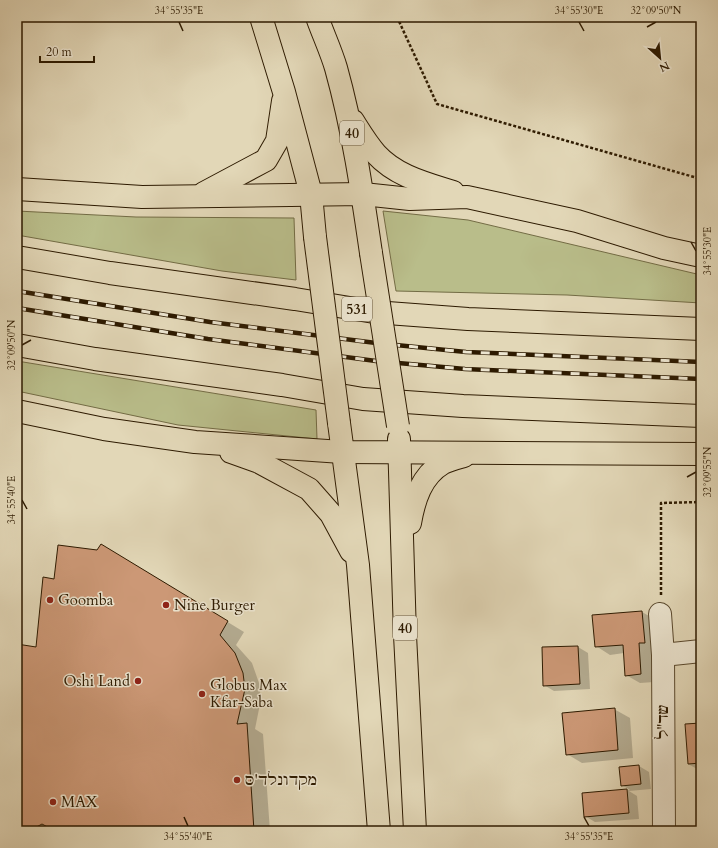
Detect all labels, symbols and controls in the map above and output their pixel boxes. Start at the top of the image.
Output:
text: 34°55'35"E [155,4,203,18]
text: 34°55'30"E [555,4,603,18]
text: 32°09'50"N [631,4,682,18]
scale bar [40,38,94,64]
north arrow [640,38,680,78]
text: 20 m [46,44,73,60]
text: N [656,58,672,76]
road number: 40 [340,121,364,145]
text: 34°55'30"E [701,227,715,275]
road number: 531 [342,297,372,321]
text: 32°09'50"N [5,319,19,370]
text: 32°09'55"N [701,446,715,497]
text: 34°55'40"E [5,476,19,524]
place label: Goomba [58,590,114,610]
marker: Goomba [45,595,55,605]
place label: Nine Burger [174,595,255,615]
marker: Nine Burger [161,600,171,610]
road number: 40 [393,616,417,640]
place label: Oshi Land [63,671,130,691]
place label: Globus Max Kfar-Saba [210,675,288,712]
marker: Oshi Land [133,676,143,686]
marker: Globus Max Kfar-Saba [197,689,207,699]
street label: שד"ל [653,704,673,739]
place label: מקדונלד'ס [245,770,317,790]
marker: מקדונלד'ס [232,775,242,785]
place label: MAX [61,792,98,812]
marker: MAX [48,797,58,807]
text: 34°55'40"E [164,830,212,844]
text: 34°55'35"E [565,830,613,844]

